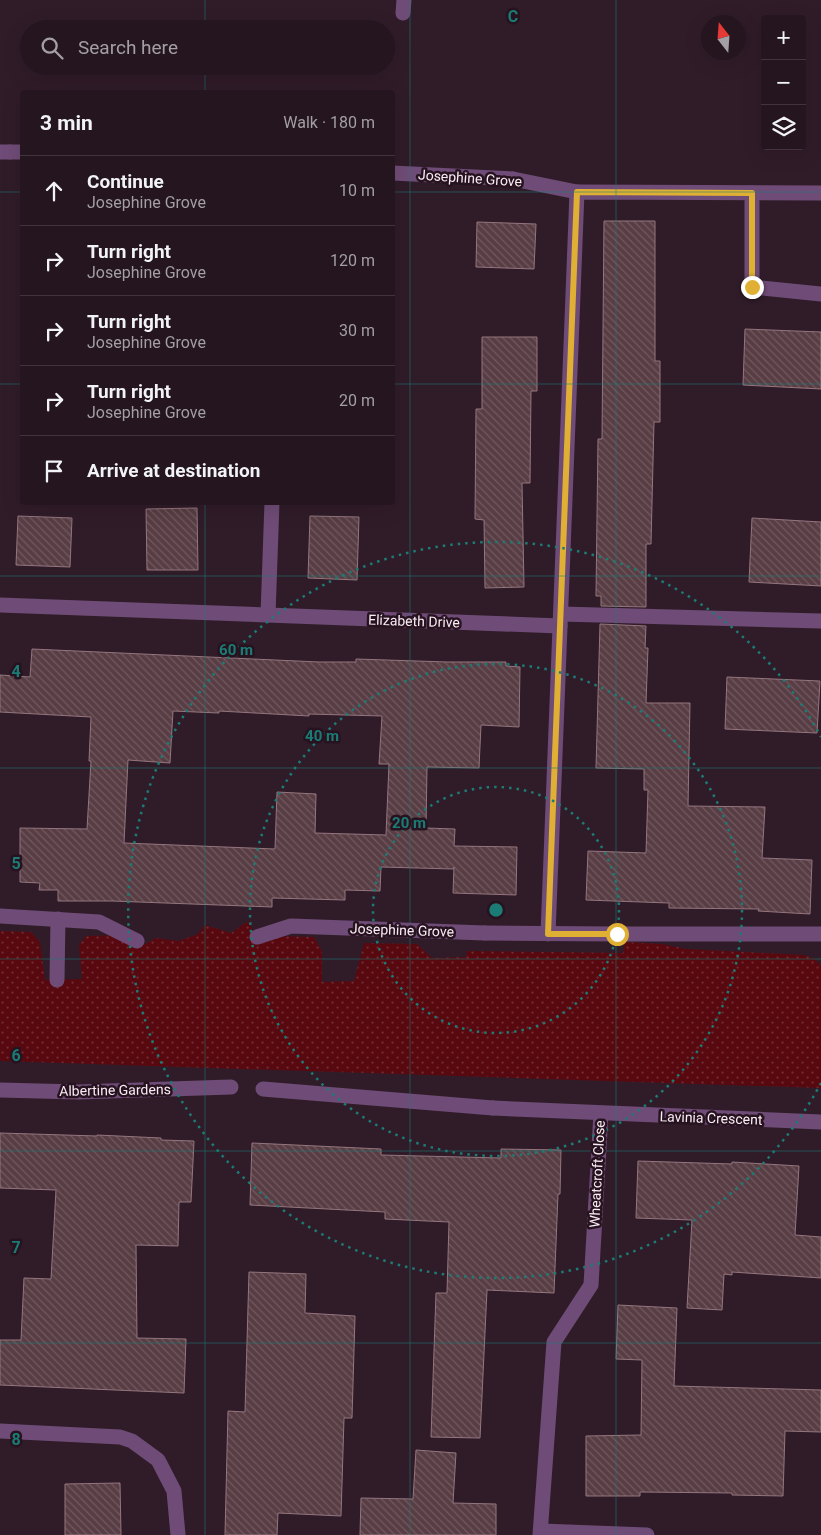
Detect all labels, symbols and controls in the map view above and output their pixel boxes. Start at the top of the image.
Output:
text: C [508,7,518,26]
north arrow [701,15,746,60]
map controls [761,15,806,150]
button: + [761,15,806,60]
search box [20,20,395,75]
icon: search [38,34,66,62]
text: Search here [78,36,178,59]
button: − [761,60,806,105]
button: layers [761,105,806,150]
text: 3 min [40,111,93,135]
text: Walk · 180 m [283,113,375,132]
street label: Josephine Grove [418,166,522,190]
text: Continue [87,170,164,193]
icon: ahead [40,177,68,205]
text: 10 m [339,181,375,200]
text: Josephine Grove [87,193,206,212]
text: Turn right [87,240,171,263]
icon: right [40,247,68,275]
text: 120 m [330,251,375,270]
text: Josephine Grove [87,263,206,282]
route end [741,276,764,299]
text: Turn right [87,310,171,333]
icon: right [40,317,68,345]
text: 30 m [339,321,375,340]
text: Josephine Grove [87,333,206,352]
text: Turn right [87,380,171,403]
icon: right [40,387,68,415]
text: 20 m [339,391,375,410]
text: Josephine Grove [87,403,206,422]
icon: arrive [40,457,68,485]
text: Arrive at destination [87,459,260,482]
street label: Elizabeth Drive [368,611,460,631]
text: 60 m [219,641,253,659]
text: 4 [11,662,21,681]
text: 40 m [305,727,339,745]
text: 20 m [392,814,426,832]
text: 5 [11,854,21,873]
centre of rings [487,901,505,919]
street label: Josephine Grove [350,920,454,940]
route start [606,923,629,946]
text: 6 [11,1046,21,1065]
street label: Albertine Gardens [59,1081,171,1099]
street label: Lavinia Crescent [659,1108,763,1128]
street label: Wheatcroft Close [586,1120,608,1228]
text: 7 [11,1238,21,1257]
text: 8 [11,1430,21,1449]

